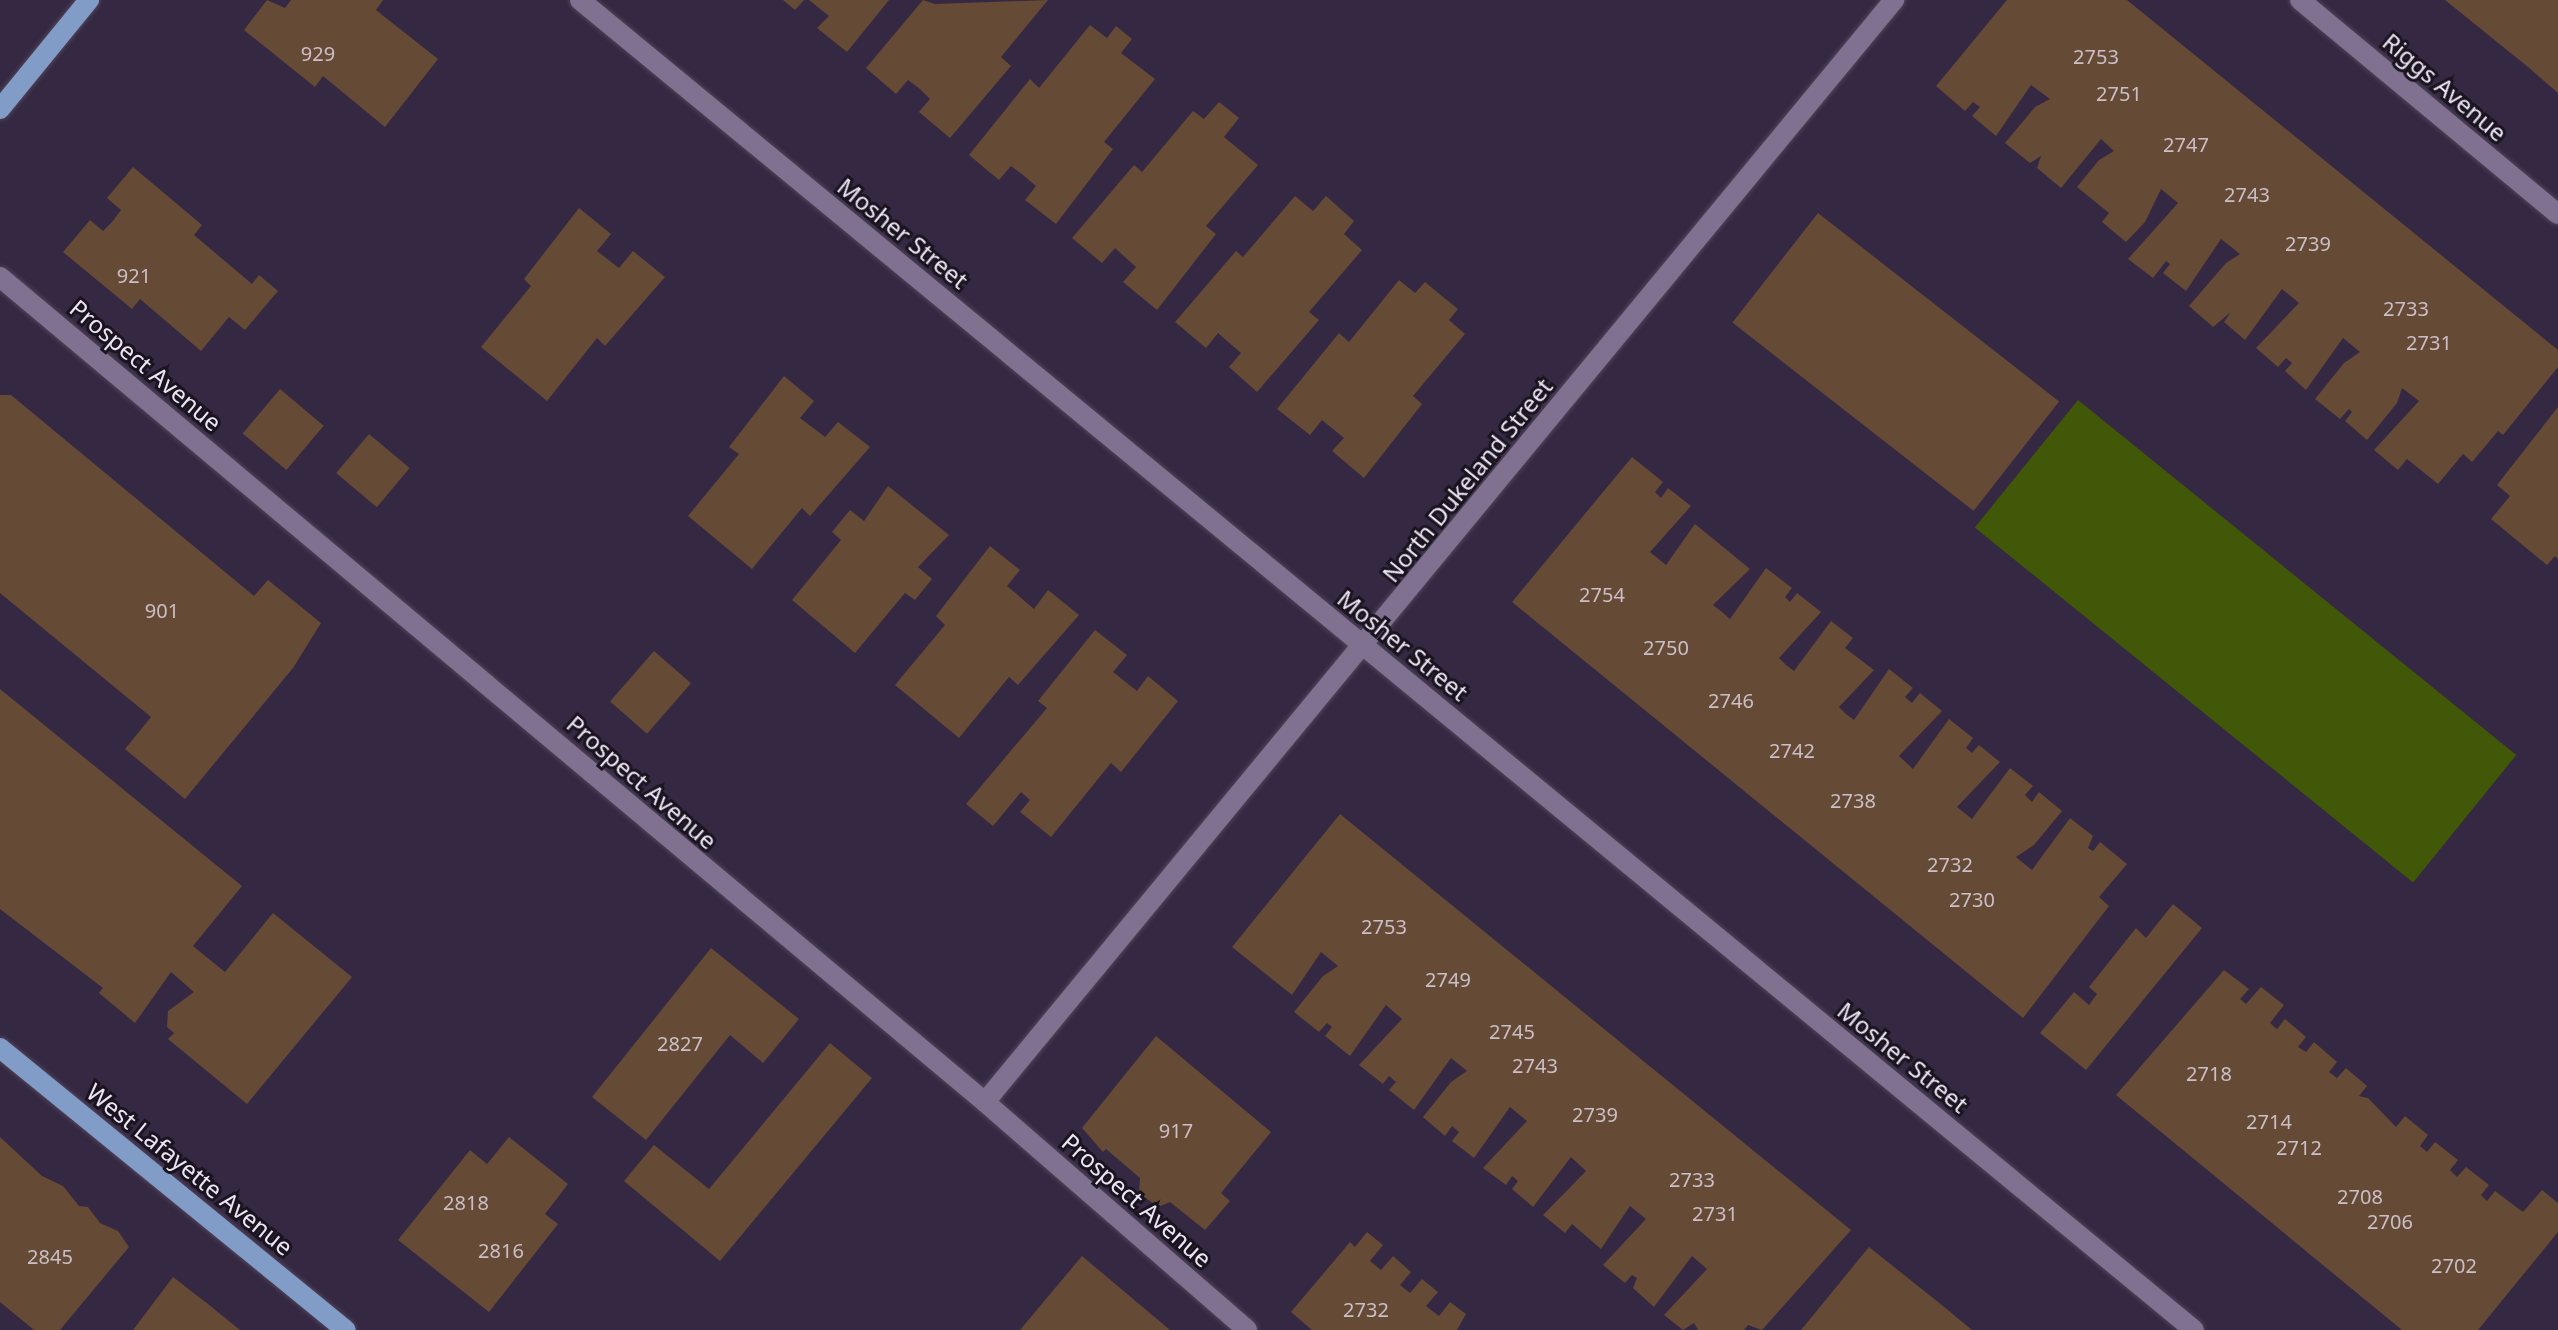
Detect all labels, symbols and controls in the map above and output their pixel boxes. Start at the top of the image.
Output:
street label: Riggs Avenue [2377,27,2513,147]
house number: 929 [301,41,335,65]
house number: 2753 [2073,44,2119,68]
house number: 2751 [2096,81,2142,105]
house number: 2747 [2163,132,2209,156]
street label: Mosher Street [832,172,974,294]
house number: 2743 [2224,182,2270,206]
house number: 2739 [2285,231,2331,255]
house number: 921 [117,263,151,287]
street label: Prospect Avenue [64,293,228,437]
house number: 2733 [2383,296,2429,320]
house number: 2731 [2406,330,2452,354]
street label: North Dukeland Street [1376,372,1558,588]
house number: 2754 [1579,582,1625,606]
street label: Mosher Street [1332,584,1474,706]
house number: 901 [145,598,179,622]
house number: 2750 [1643,635,1689,659]
house number: 2746 [1708,688,1754,712]
street label: Prospect Avenue [561,709,723,855]
house number: 2742 [1769,738,1815,762]
house number: 2738 [1830,788,1876,812]
house number: 2732 [1927,852,1973,876]
house number: 2730 [1949,887,1995,911]
house number: 2753 [1361,914,1407,938]
house number: 2749 [1425,967,1471,991]
street label: Mosher Street [1832,996,1974,1118]
house number: 2745 [1489,1019,1535,1043]
house number: 2827 [657,1031,703,1055]
house number: 2743 [1512,1053,1558,1077]
house number: 2718 [2186,1061,2232,1085]
street label: West Lafayette Avenue [81,1077,299,1261]
house number: 2739 [1572,1102,1618,1126]
house number: 2714 [2246,1109,2292,1133]
house number: 917 [1159,1118,1193,1142]
street label: Prospect Avenue [1056,1127,1218,1273]
house number: 2712 [2276,1135,2322,1159]
house number: 2733 [1669,1167,1715,1191]
house number: 2708 [2337,1184,2383,1208]
house number: 2818 [443,1190,489,1214]
house number: 2731 [1692,1201,1738,1225]
house number: 2706 [2367,1209,2413,1233]
house number: 2816 [478,1238,524,1262]
house number: 2845 [27,1244,73,1268]
house number: 2702 [2431,1253,2477,1277]
house number: 2732 [1343,1297,1389,1321]

